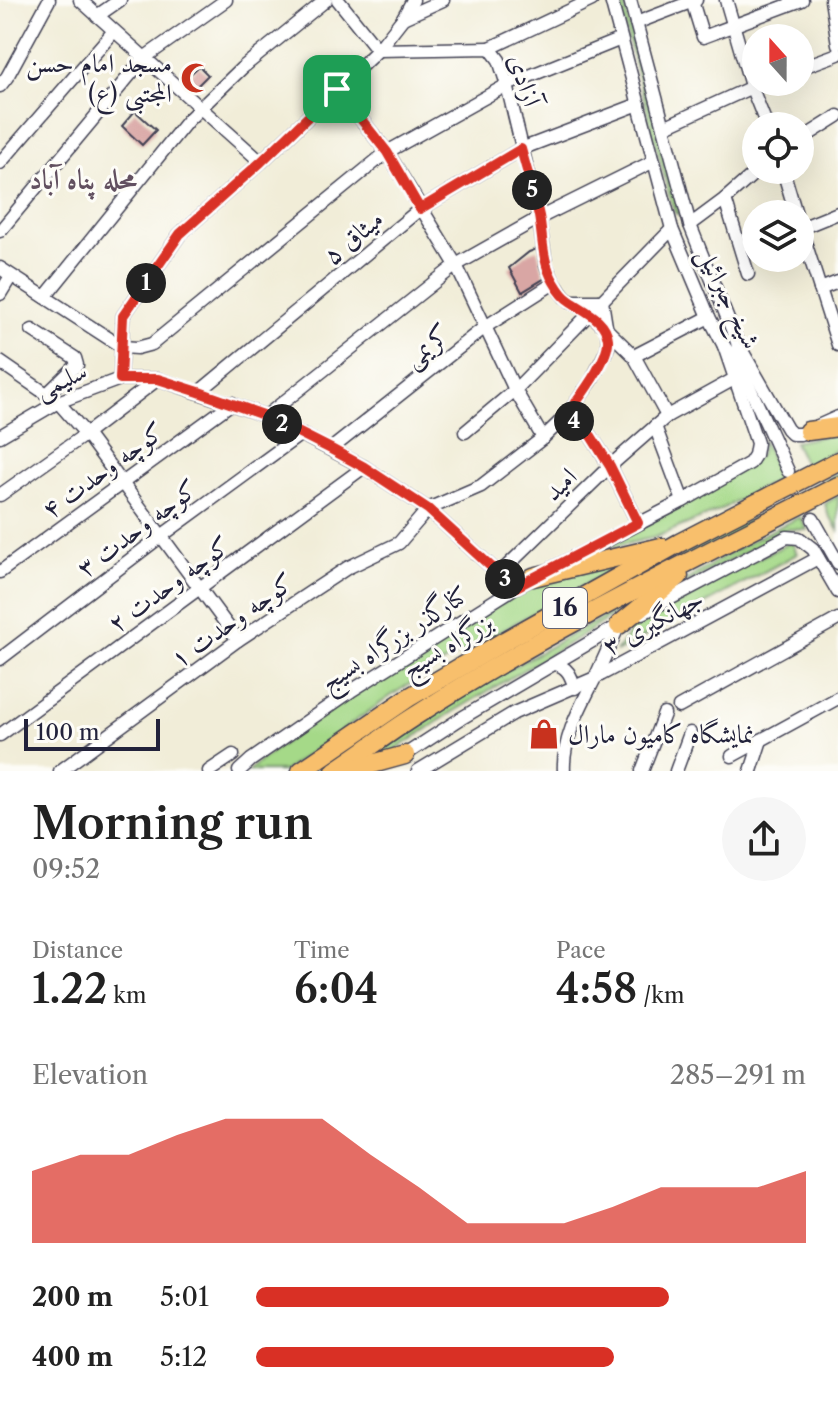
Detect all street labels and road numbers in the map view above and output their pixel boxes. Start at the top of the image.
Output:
street label: آزادی [502,50,549,112]
street label: میثاق ۵ [316,203,390,271]
street label: شیخ جبرائیل [683,242,767,358]
street label: کریمی [397,318,458,376]
street label: سلیمی [30,355,93,407]
street label: کوچه وحدت ۴ [36,415,172,527]
street label: امید [537,461,583,507]
street label: کوچه وحدت ۳ [70,472,205,585]
street label: کوچه وحدت ۲ [102,529,238,641]
street label: کوچه وحدت ۱ [164,566,301,676]
street label: کنارگذر بزرگراه بسیج [314,579,474,697]
street label: جهانگیری ۳ [597,582,709,662]
road number: 16 [543,588,587,628]
street label: بزرگراه بسیج [396,606,498,684]

